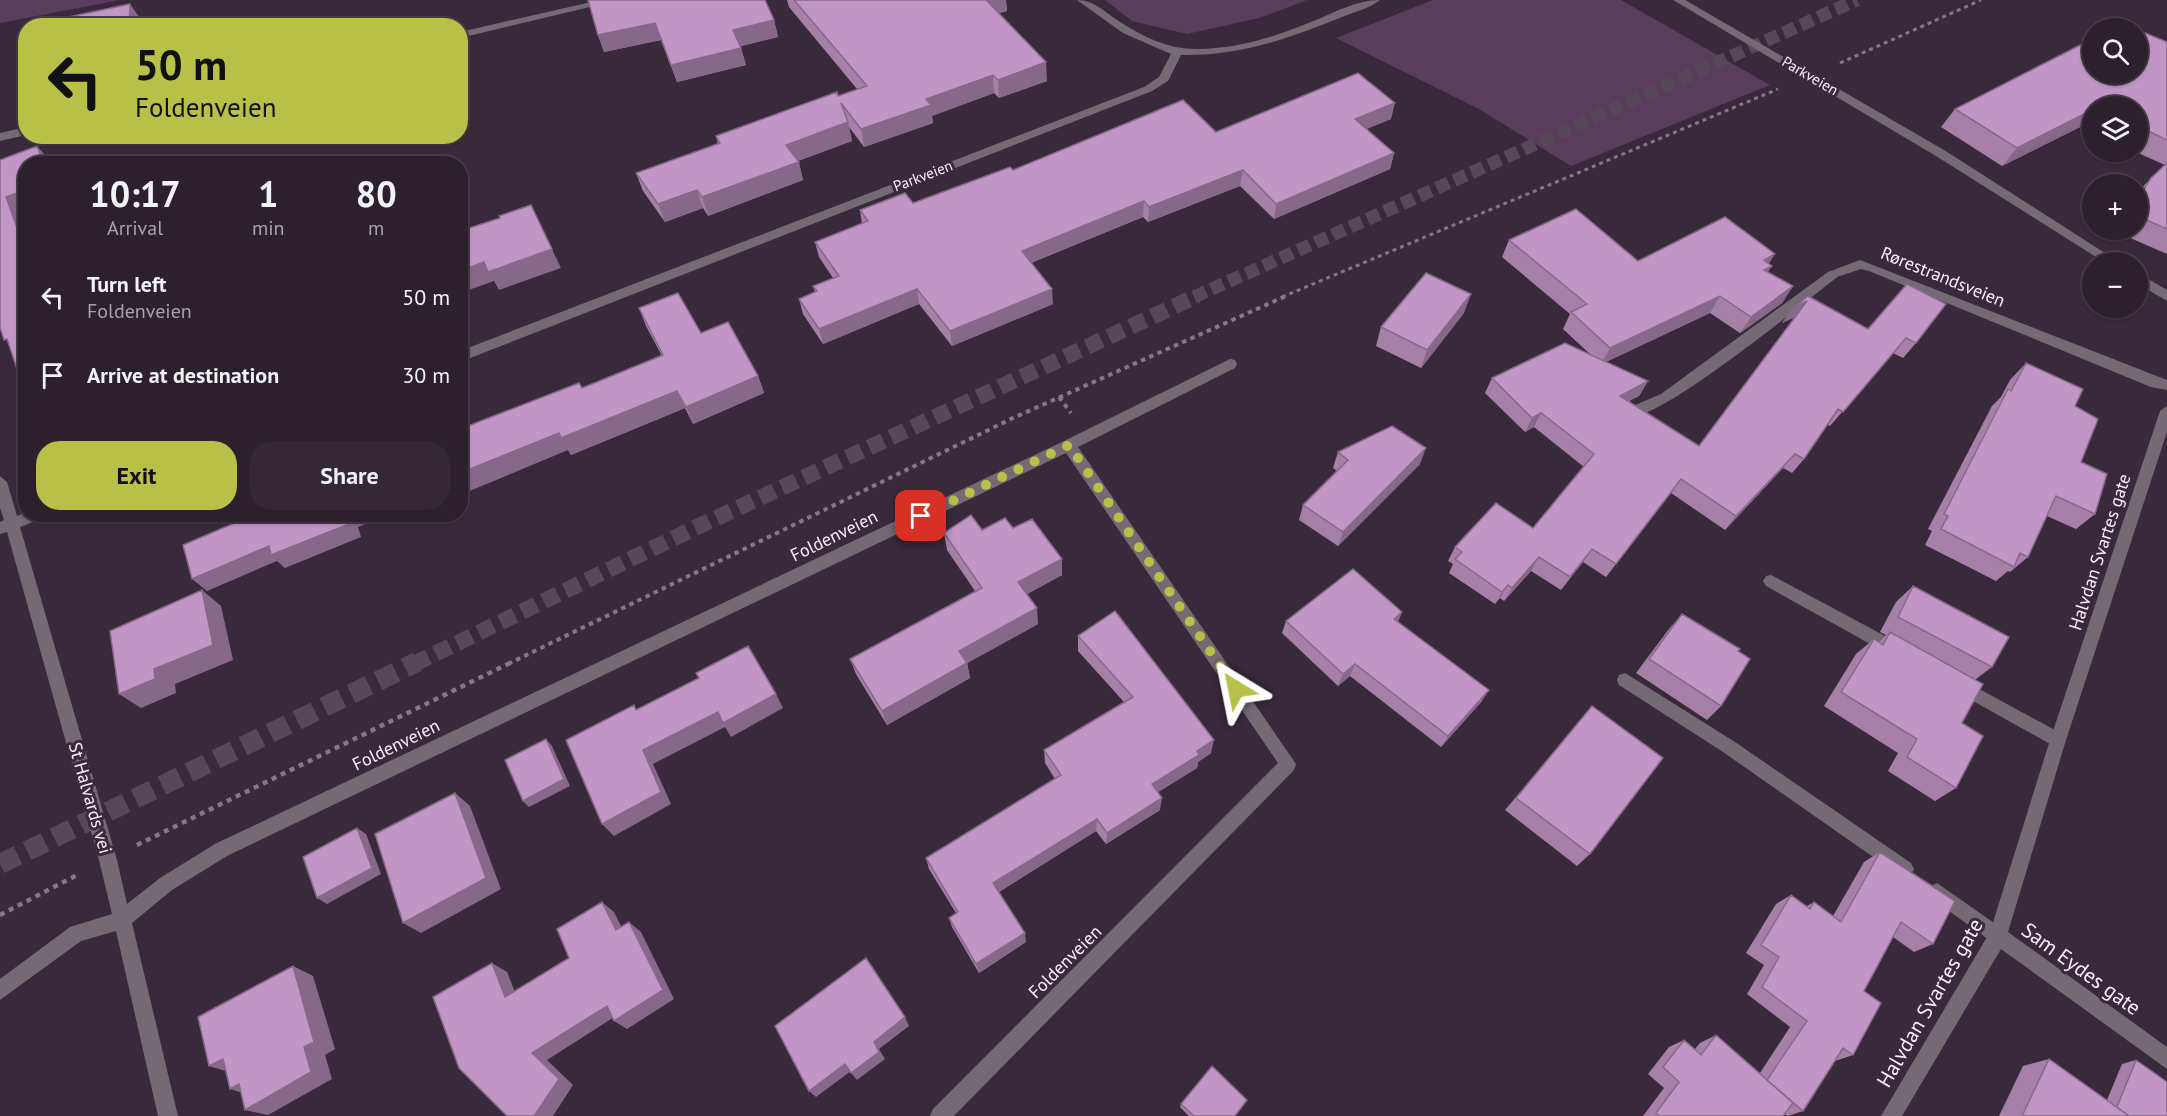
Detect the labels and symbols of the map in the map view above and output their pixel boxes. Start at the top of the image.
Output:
street label: Parkveien [1779,52,1842,99]
street label: Parkveien [890,156,955,196]
street label: Rørestrandsveien [1878,241,2009,312]
street label: Halvdan Svartes gate [2063,471,2136,633]
pin [895,490,946,541]
street label: Foldenveien [786,505,881,567]
position arrow [1204,657,1268,721]
street label: Foldenveien [348,714,443,776]
street label: St Halvards vei [64,740,117,856]
street label: Halvdan Svartes gate [1870,914,1989,1092]
street label: Sam Eydes gate [2016,916,2146,1021]
street label: Foldenveien [1023,920,1106,1003]

